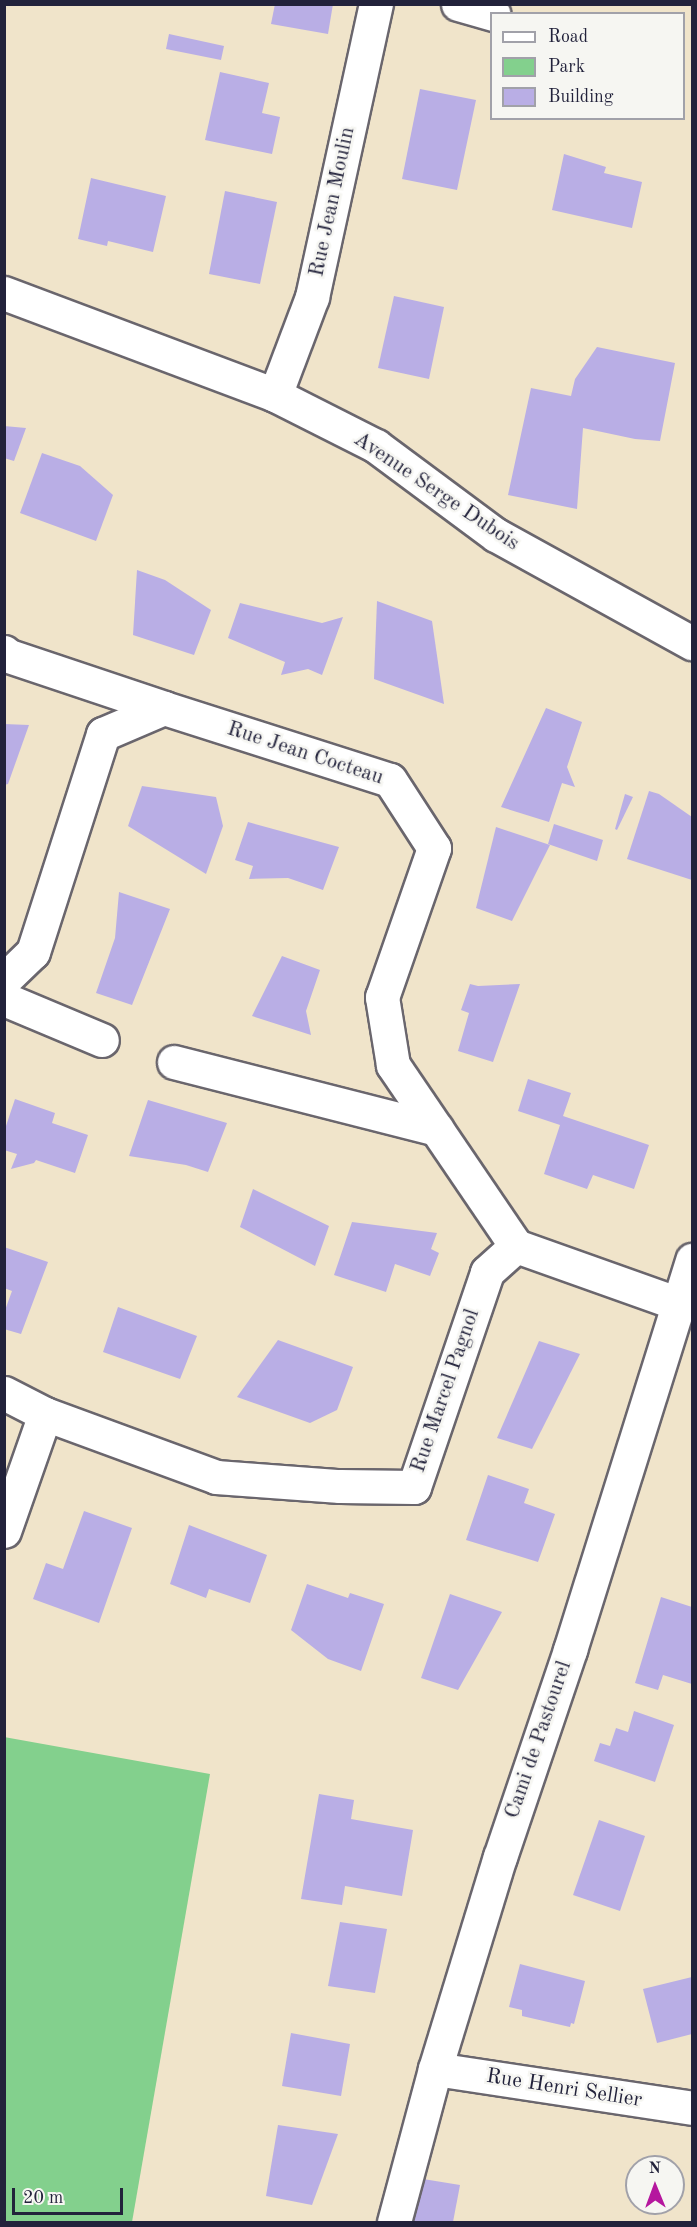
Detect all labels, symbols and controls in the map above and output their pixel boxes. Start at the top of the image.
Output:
legend [490,12,685,120]
text: Road [548,28,588,46]
text: Park [548,58,585,76]
text: Building [548,88,613,106]
street label: Rue Jean Moulin [305,125,361,279]
street label: Avenue Serge Dubois [348,427,524,557]
street label: Rue Jean Cocteau [224,717,386,791]
street label: Rue Marcel Pagnol [406,1306,486,1476]
street label: Cami de Pastourel [500,1658,578,1822]
street label: Rue Henri Sellier [484,2064,644,2114]
north arrow [625,2155,685,2215]
text: N [648,2161,661,2177]
scale bar [15,2176,126,2214]
text: 20 m [23,2189,63,2207]

